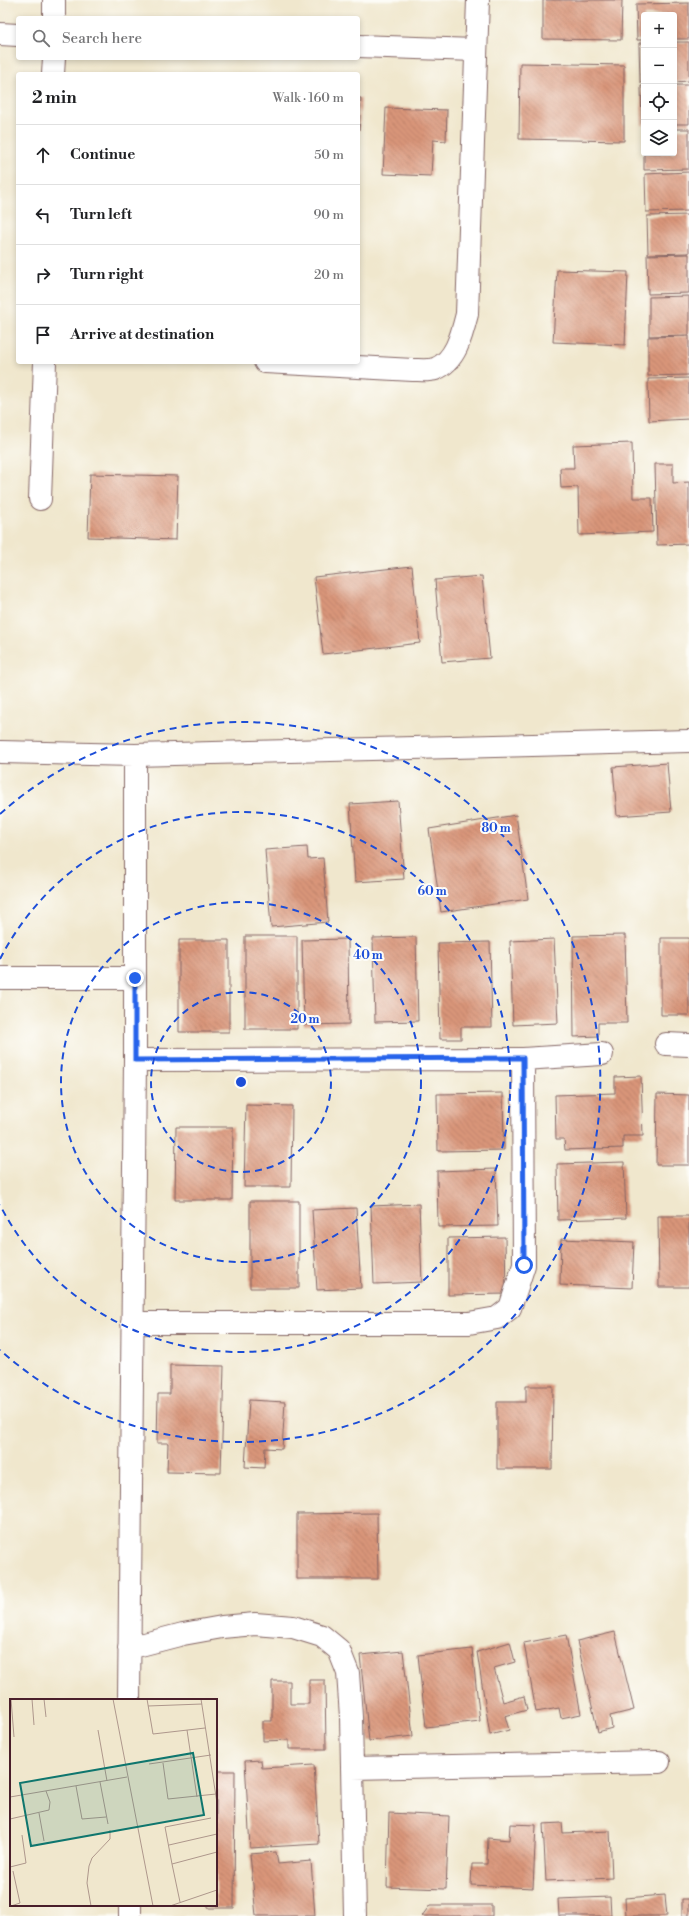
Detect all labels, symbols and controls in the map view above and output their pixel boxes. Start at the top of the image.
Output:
map controls [641,12,677,156]
button: + [641,12,677,48]
search box [16,16,360,60]
icon: search [30,27,52,49]
text: Search here [62,29,142,48]
button: − [641,48,677,84]
button: locate [641,84,677,120]
text: 2 min [32,87,77,109]
text: Walk · 160 m [273,90,344,106]
button: layers [641,120,677,156]
icon: ahead [32,144,54,166]
text: Continue [70,145,135,164]
text: 50 m [314,147,344,163]
icon: left [32,204,54,226]
text: Turn left [70,205,132,224]
text: 90 m [313,207,344,223]
icon: right [32,264,54,286]
text: Turn right [70,265,144,284]
text: 20 m [314,267,344,283]
icon: arrive [32,324,54,346]
text: Arrive at destination [70,325,214,344]
text: 80 m [481,821,511,836]
text: 60 m [417,884,447,899]
text: 40 m [353,948,383,963]
route end [126,969,144,987]
text: 20 m [290,1012,320,1027]
centre of rings [234,1075,248,1089]
route start [515,1256,533,1274]
inset map [10,1699,217,1906]

